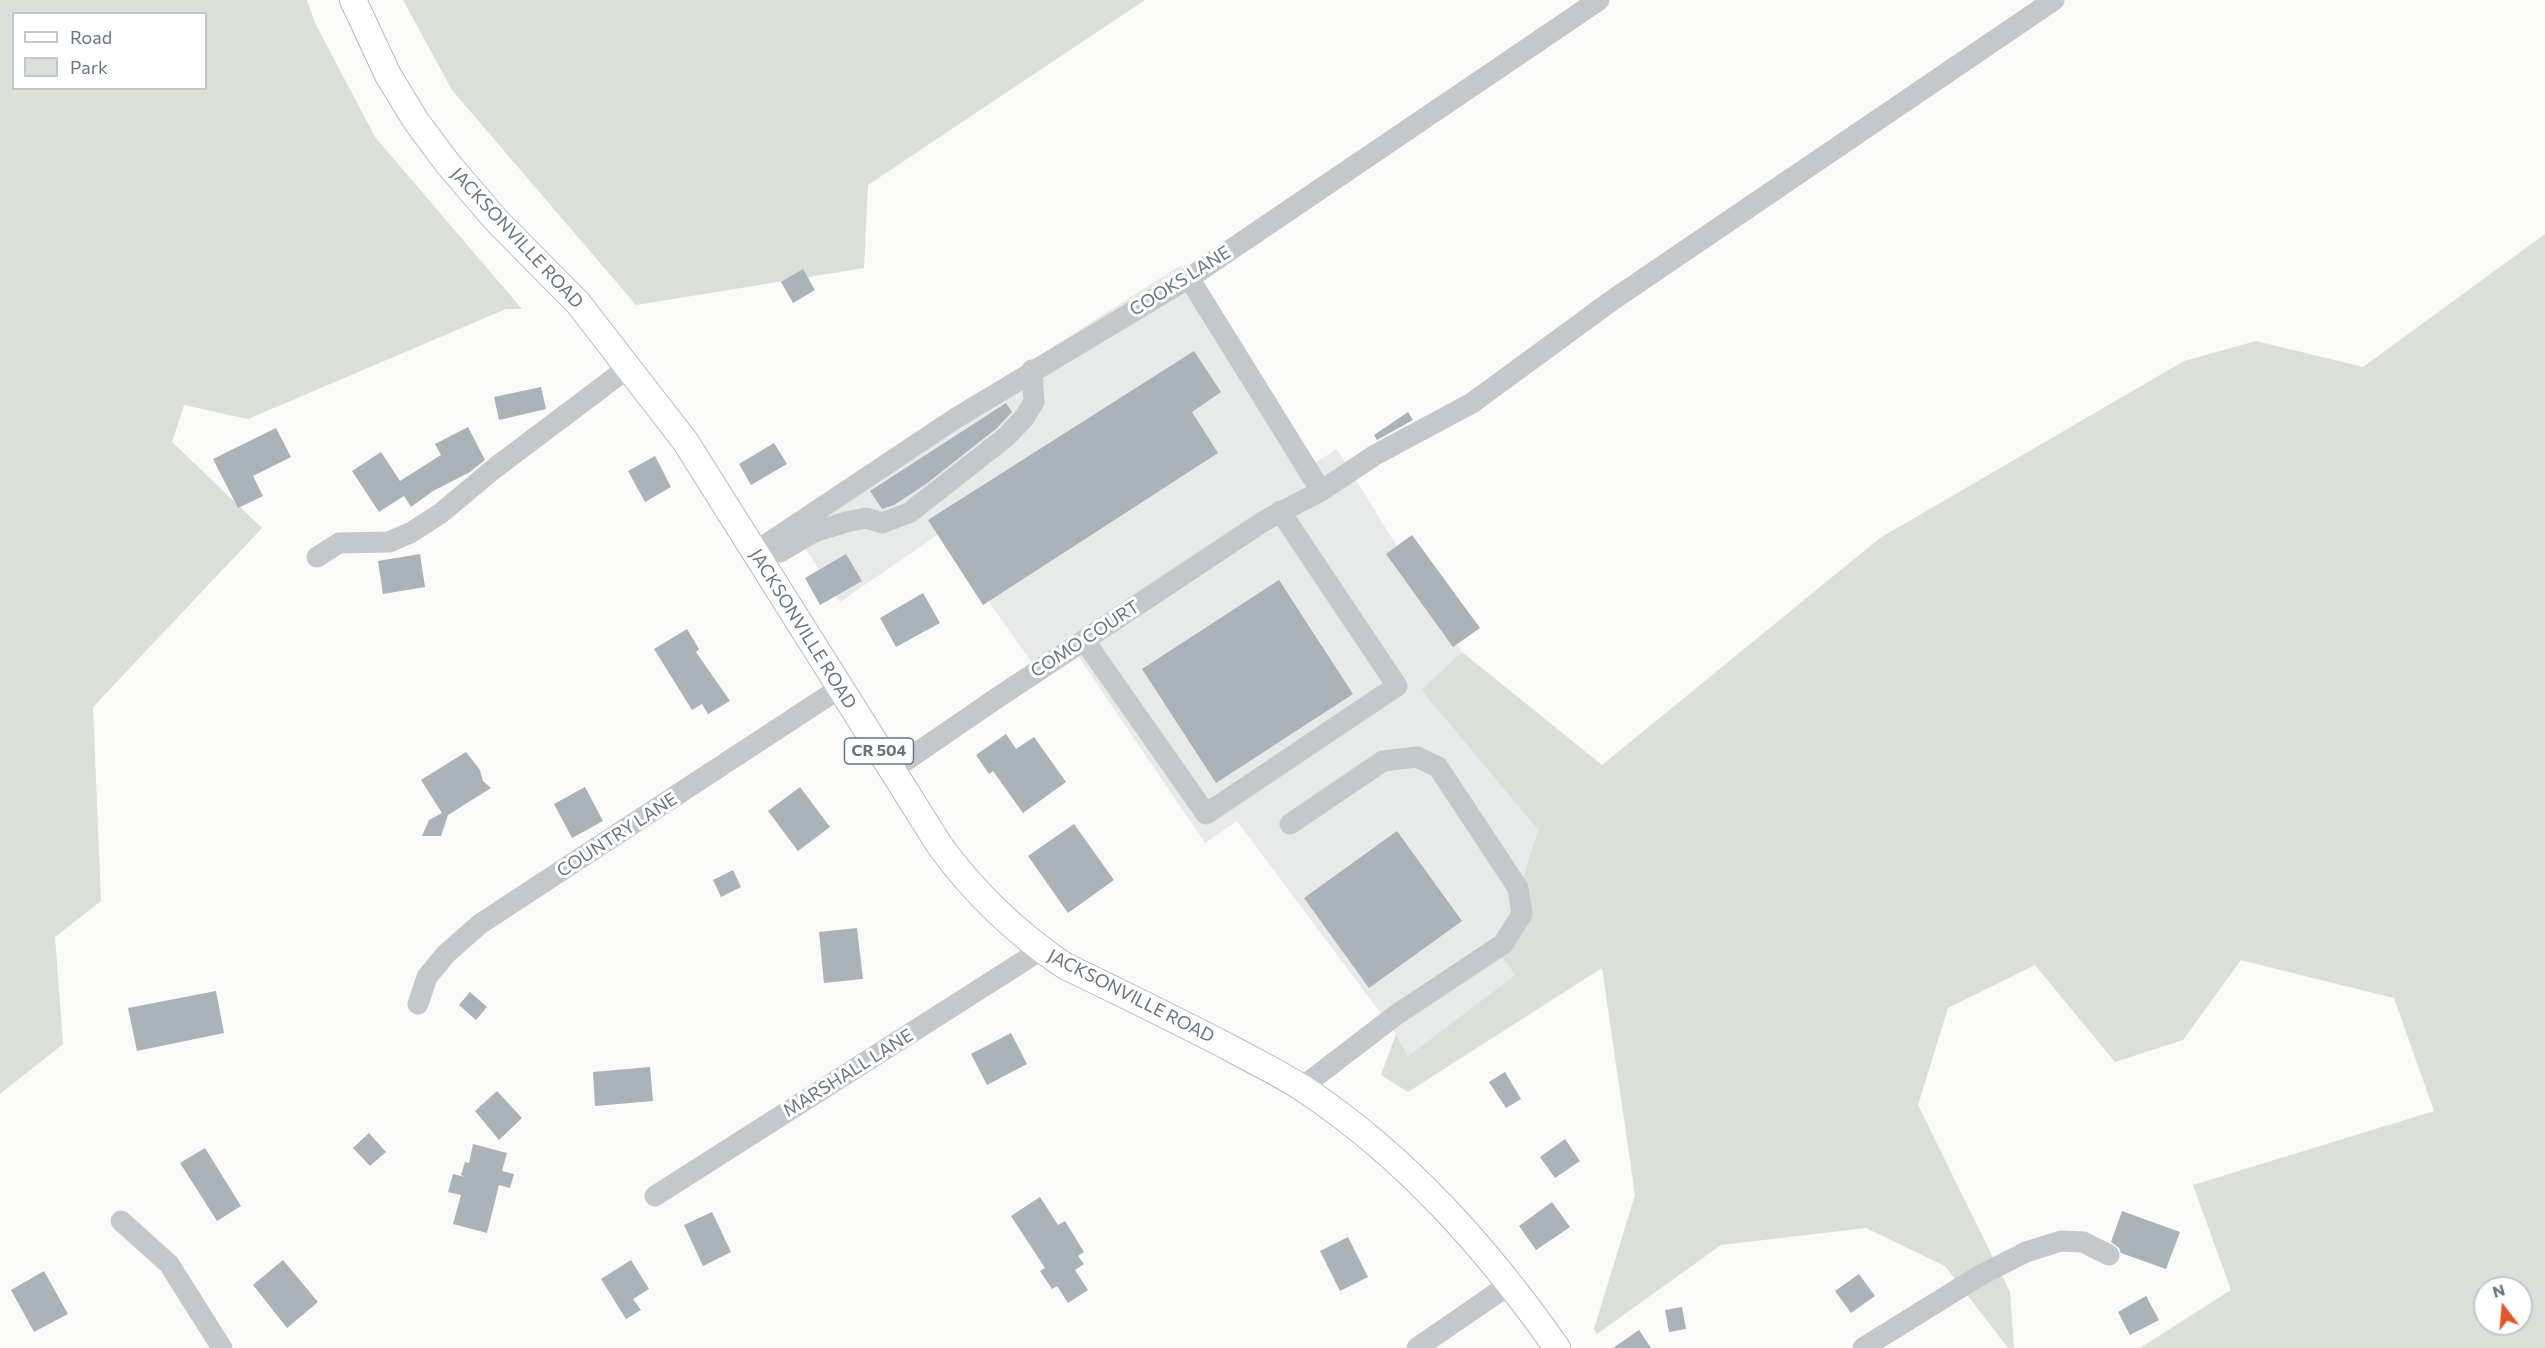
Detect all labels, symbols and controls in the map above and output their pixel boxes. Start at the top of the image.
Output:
legend [12,12,207,90]
text: Road [70,26,112,48]
text: Park [70,56,108,78]
street label: JACKSONVILLE ROAD [446,163,588,313]
street label: COOKS LANE [1126,241,1234,321]
street label: JACKSONVILLE ROAD [745,545,861,713]
street label: COMO COURT [1027,596,1143,682]
road number: CR 504 [844,738,914,764]
street label: COUNTRY LANE [553,788,681,882]
street label: JACKSONVILLE ROAD [1044,945,1218,1047]
street label: MARSHALL LANE [779,1024,917,1122]
north arrow [2473,1276,2533,1336]
text: N [2490,1279,2507,1301]

